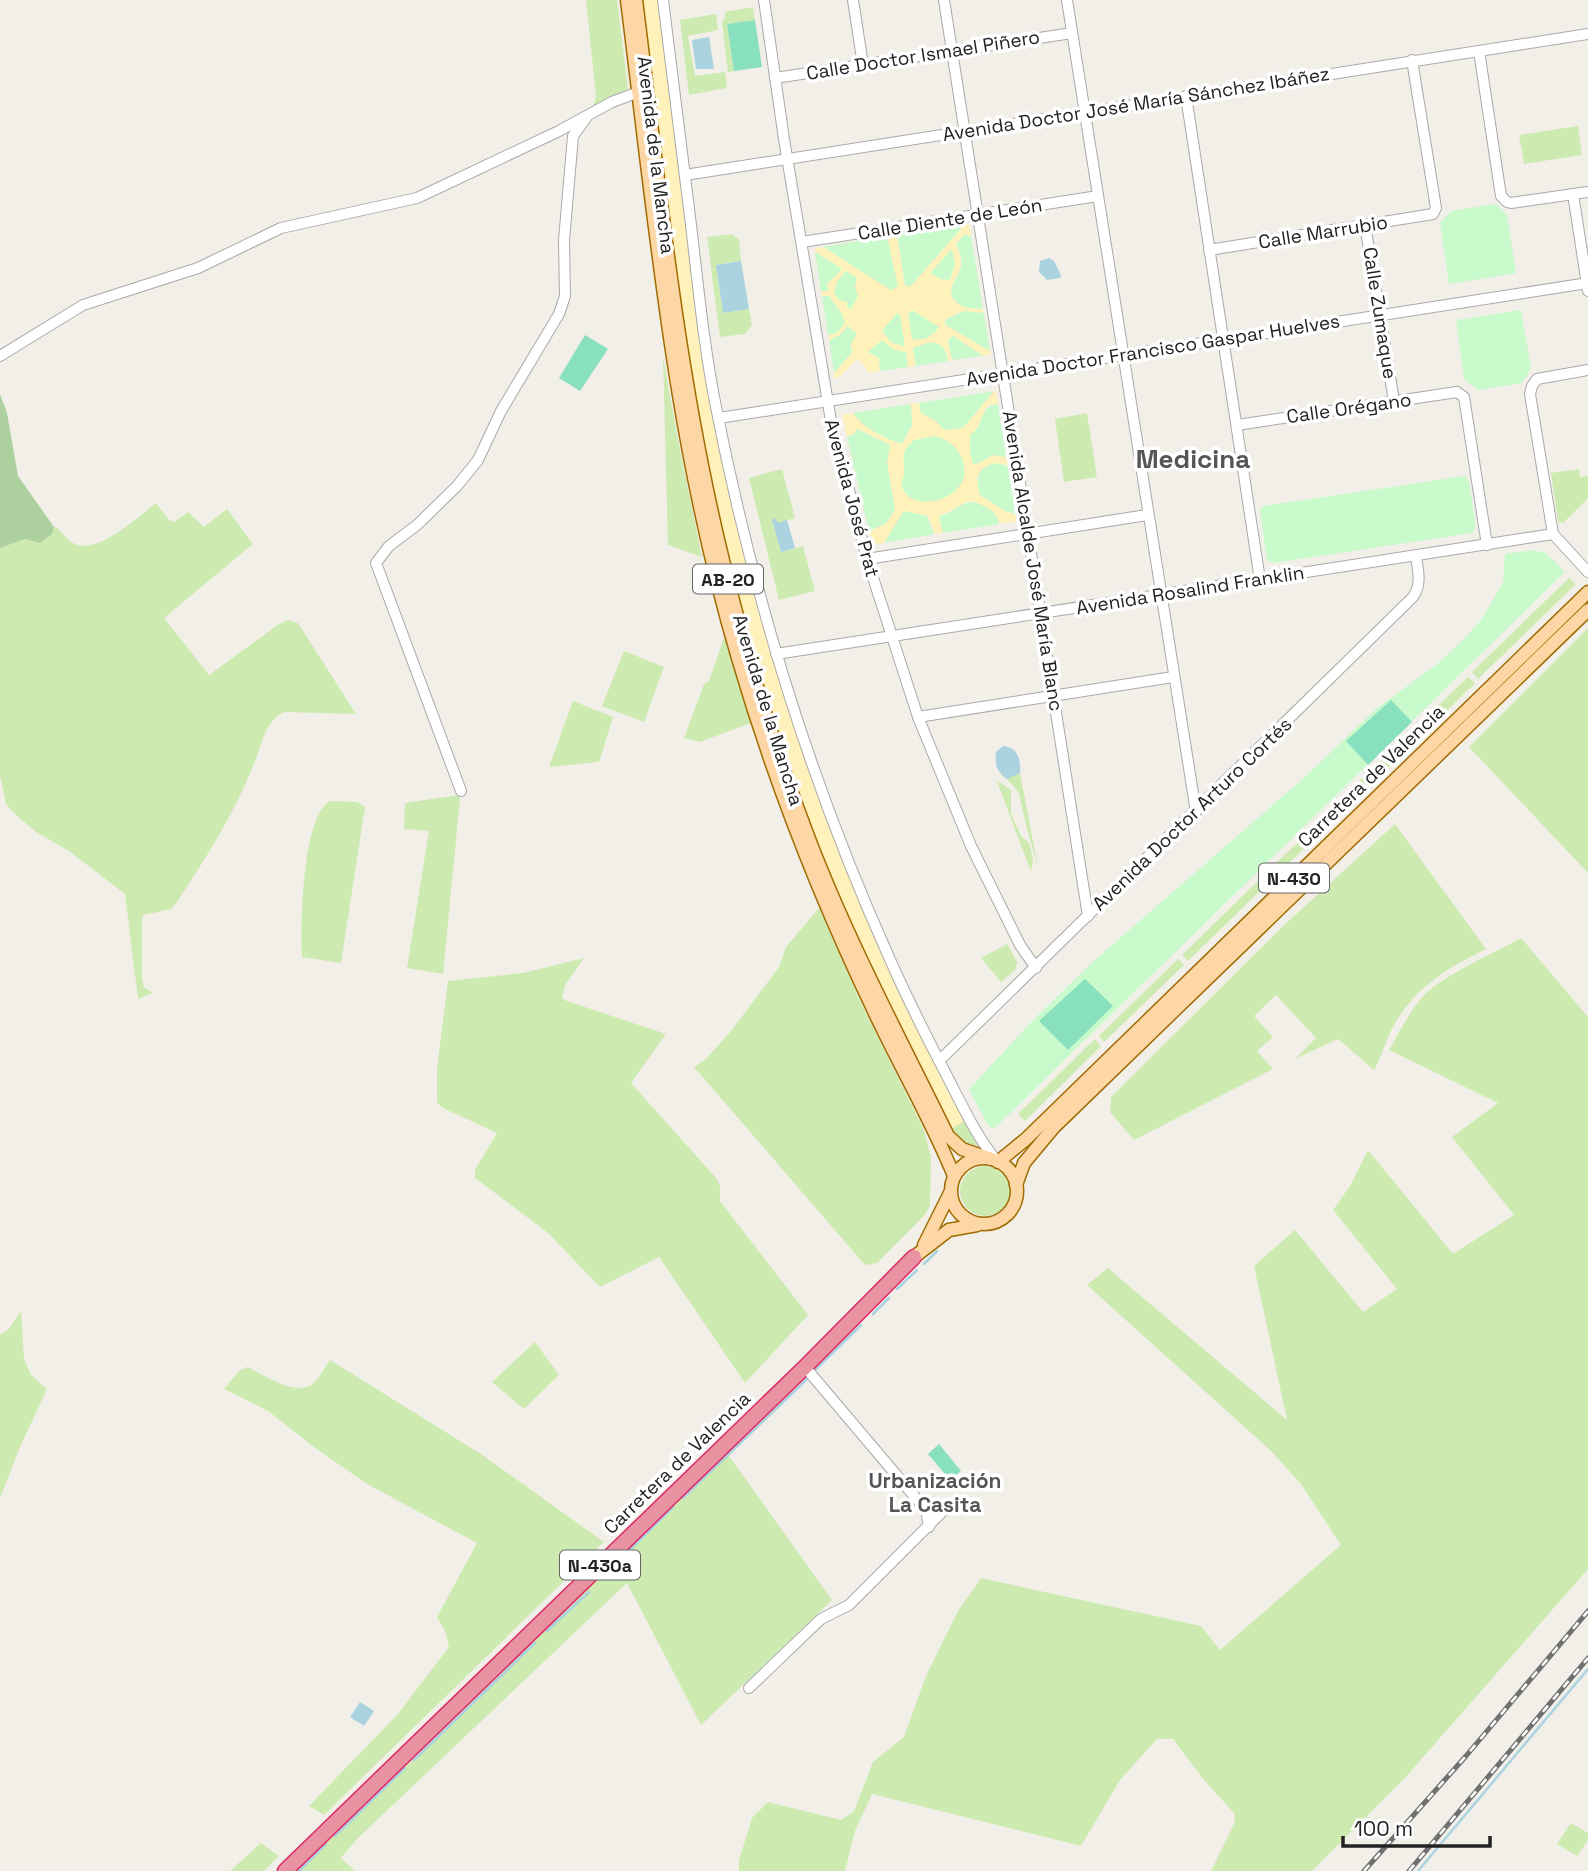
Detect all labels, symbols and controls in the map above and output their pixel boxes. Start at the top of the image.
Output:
street label: Calle Doctor Ismael Piñero [804,24,1042,86]
street label: Avenida de la Mancha [631,55,681,255]
street label: Avenida Doctor José María Sánchez Ibáñez [941,61,1331,147]
street label: Calle Diente de León [856,192,1044,246]
street label: Calle Marrubio [1257,209,1389,255]
street label: Calle Zumaque [1357,245,1403,381]
street label: Avenida Doctor Francisco Gaspar Huelves [964,308,1342,392]
street label: Calle Orégano [1285,387,1413,429]
street label: Avenida Alcalde José María Blanc [997,409,1069,713]
street label: Avenida José Prat [819,416,885,580]
district label: Medicina [1136,442,1250,476]
street label: Avenida Rosalind Franklin [1074,560,1306,620]
road number: AB-20 [693,564,763,594]
street label: Avenida de la Mancha [727,611,809,809]
street label: Carretera de Valencia [1292,699,1450,853]
street label: Avenida Doctor Arturo Cortés [1087,712,1297,916]
road number: N-430 [1259,864,1329,892]
street label: Carretera de Valencia [598,1386,756,1540]
district label: Urbanización La Casita [869,1467,1001,1518]
road number: N-430a [560,1550,640,1580]
scale bar [1343,1804,1490,1848]
text: 100 m [1354,1815,1413,1842]

